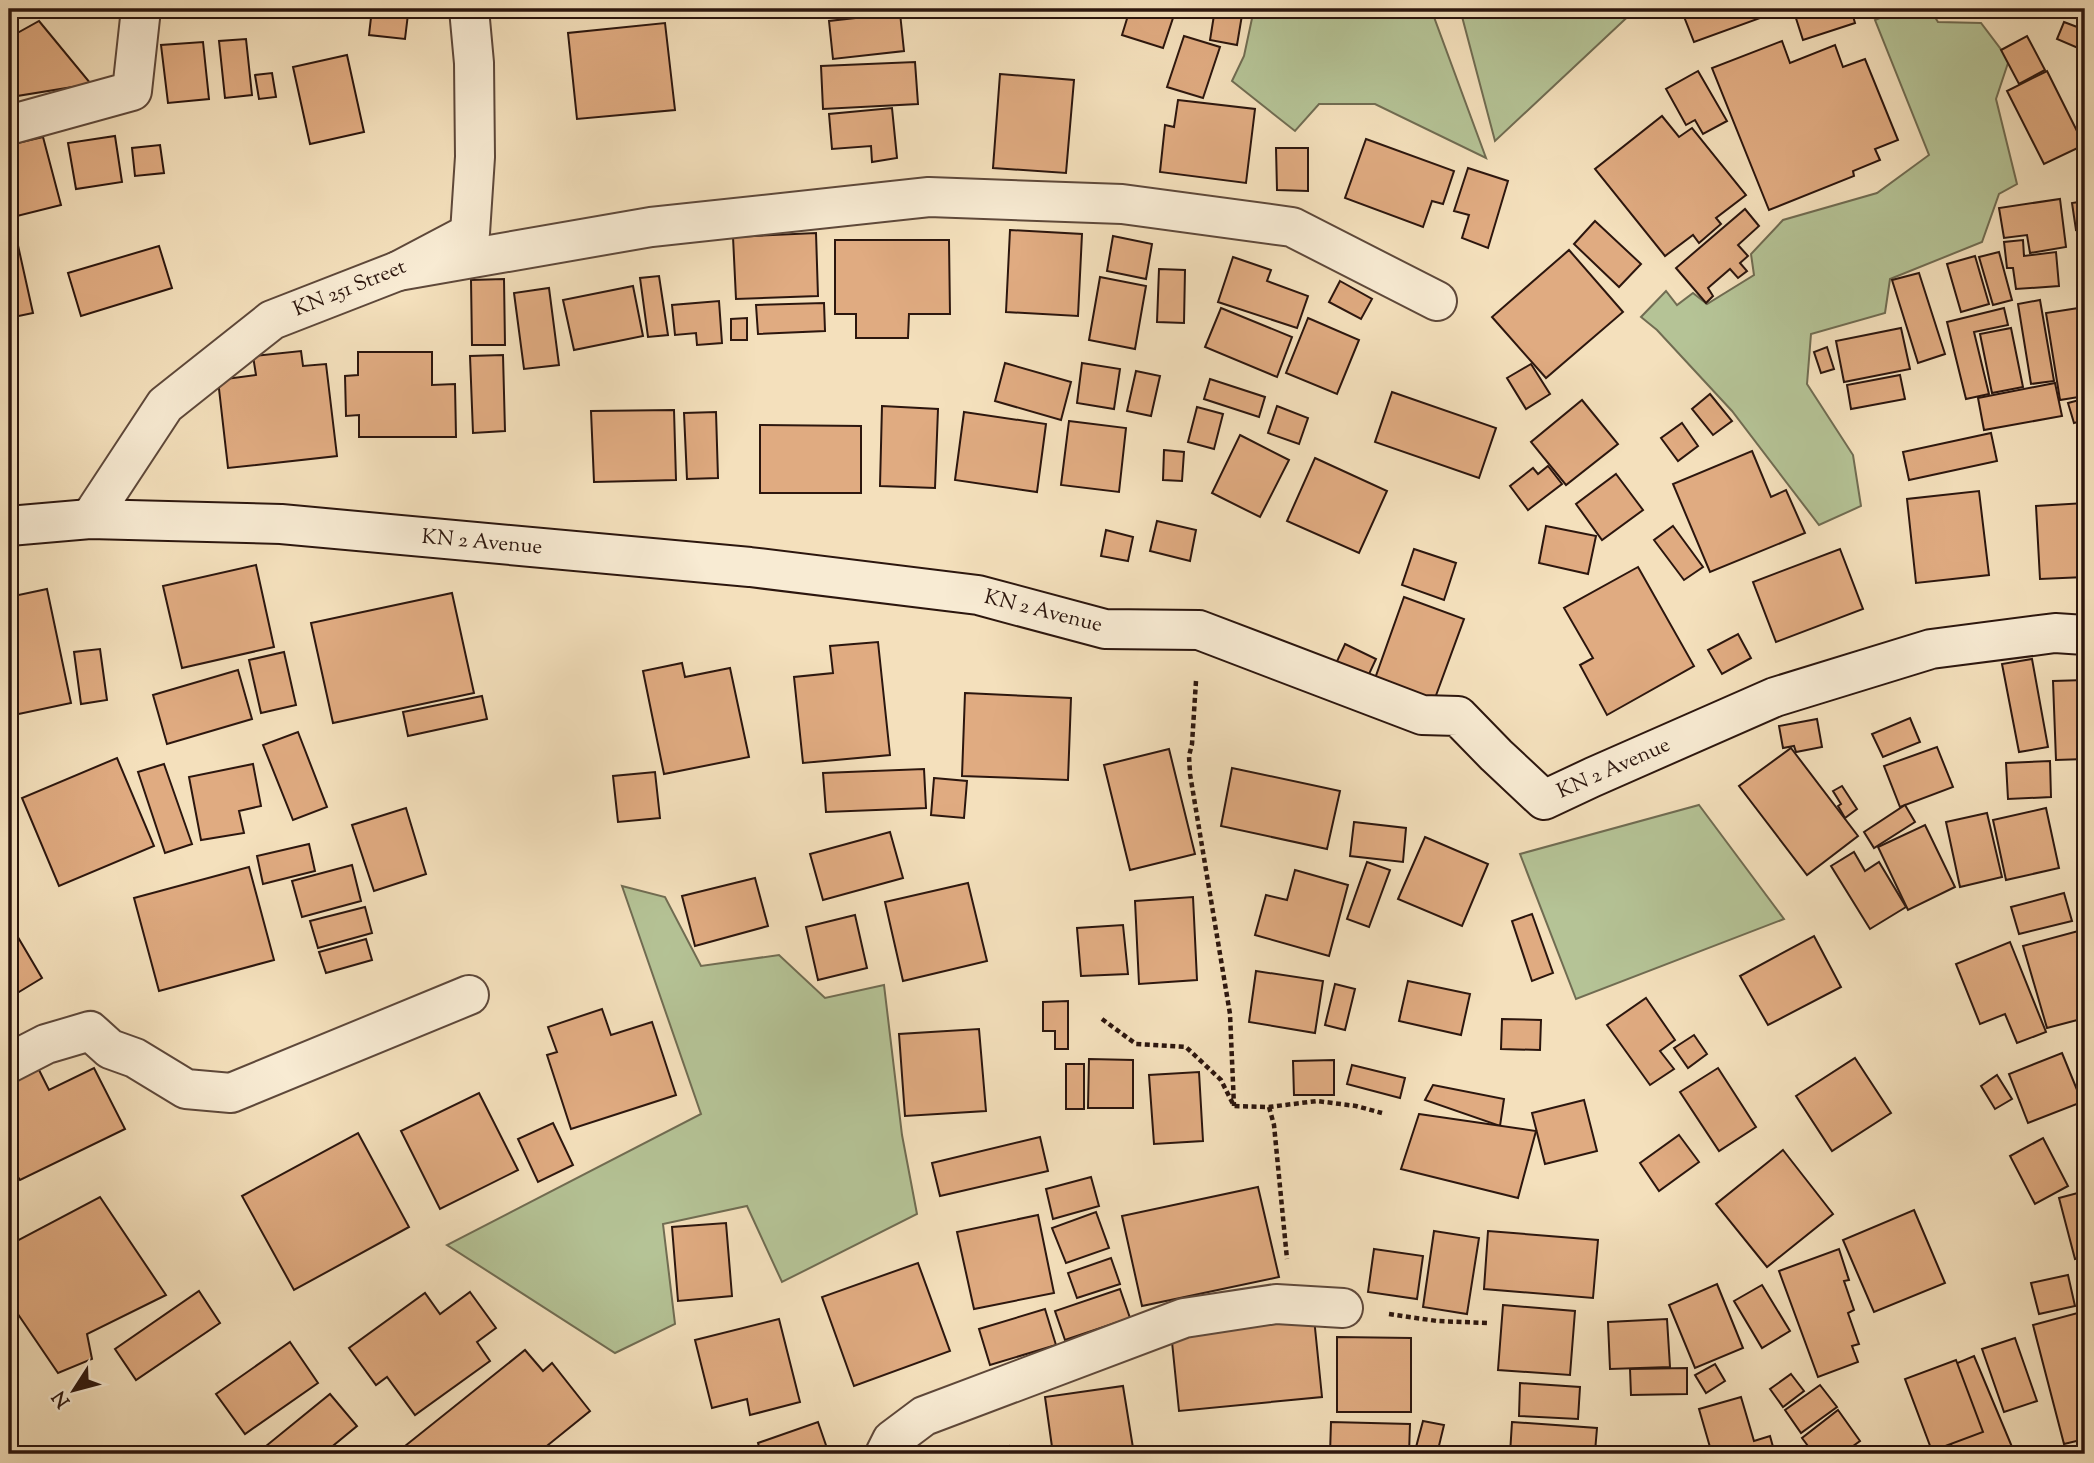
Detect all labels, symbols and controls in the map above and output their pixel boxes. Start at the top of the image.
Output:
street label: KN 251 Street [289,253,411,325]
street label: KN 2 Avenue [420,523,544,563]
street label: KN 2 Avenue [981,583,1105,641]
street label: KN 2 Avenue [1553,731,1675,807]
north arrow [38,1354,108,1424]
text: N [47,1384,78,1413]

